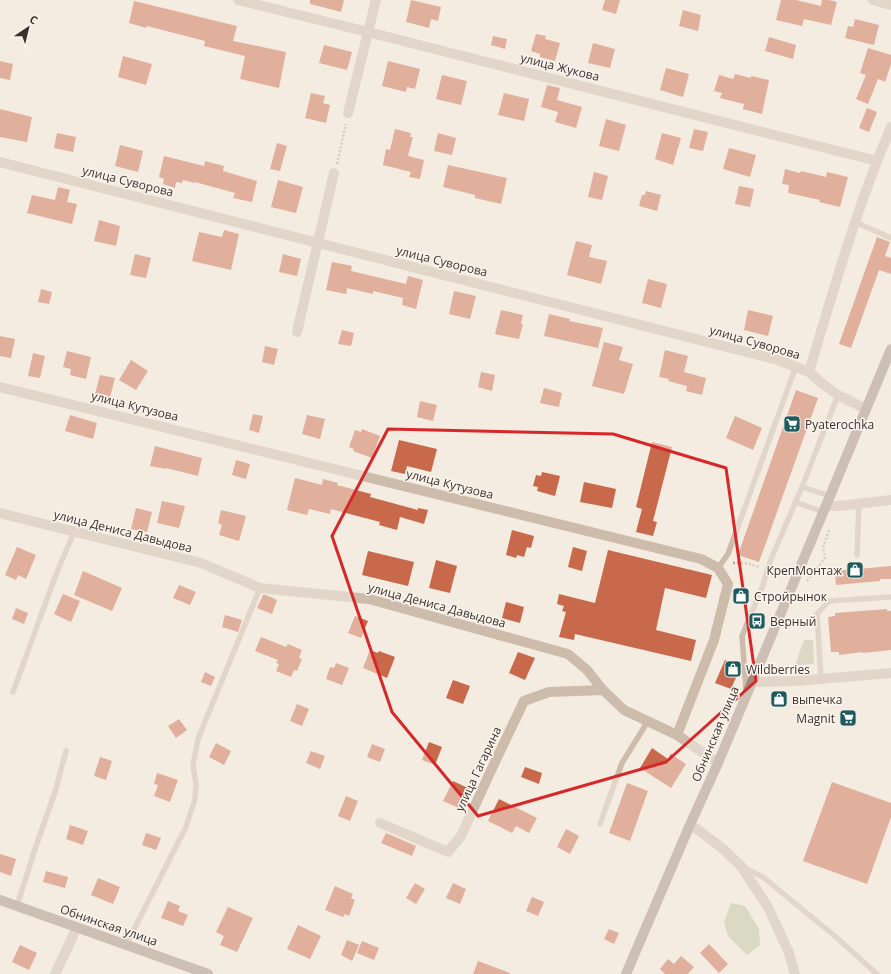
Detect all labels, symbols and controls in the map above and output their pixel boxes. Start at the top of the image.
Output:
north arrow [8,8,48,48]
text: С [27,11,41,28]
street label: улица Жукова [519,49,601,85]
street label: улица Суворова [81,161,175,201]
street label: улица Суворова [395,241,489,281]
street label: улица Суворова [708,321,802,363]
street label: улица Кутузова [90,387,180,425]
supermarket icon: Pyaterochka [782,414,802,434]
place label: Pyaterochka [805,416,874,433]
street label: улица Кутузова [405,465,495,503]
street label: улица Дениса Давыдова [52,506,194,556]
shop icon: КрепМонтаж [845,560,865,580]
place label: КрепМонтаж [766,562,842,579]
street label: улица Дениса Давыдова [366,578,508,632]
shop icon: Стройрынок [731,586,751,606]
place label: Стройрынок [754,588,828,605]
bus stop icon: Верный [747,611,767,631]
place label: Верный [770,613,816,630]
shop icon: Wildberries [723,659,743,679]
place label: Wildberries [746,661,810,678]
street label: Обнинская улица [687,684,743,784]
shop icon: выпечка [769,689,789,709]
place label: выпечка [792,691,842,708]
supermarket icon: Magnit [838,708,858,728]
place label: Magnit [796,710,835,727]
street label: улица Гагарина [451,724,505,814]
street label: Обнинская улица [58,900,160,950]

